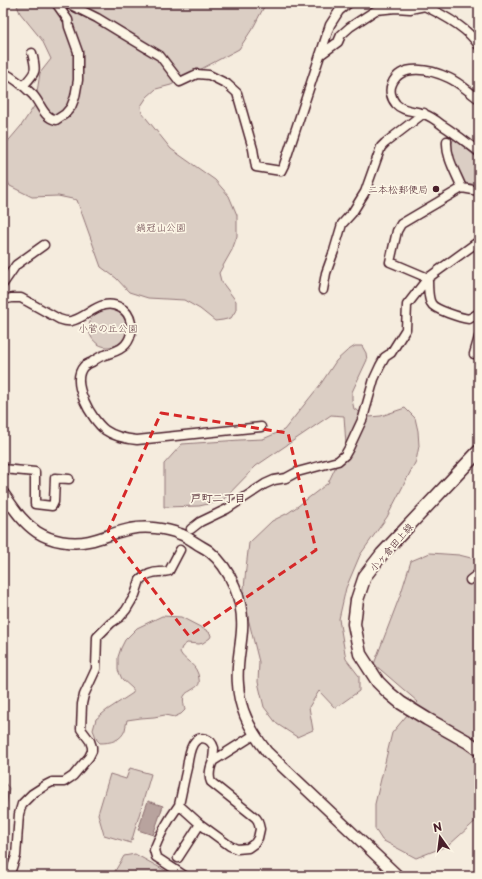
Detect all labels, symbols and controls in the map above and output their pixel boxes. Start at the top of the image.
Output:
place label: 二本松郵便局 [368,181,428,196]
marker: 二本松郵便局 [431,184,441,194]
park label: 鍋冠山公園 [136,219,186,234]
park label: 小菅の丘公園 [78,320,138,335]
district label: 戸町二丁目 [191,489,246,506]
street label: 小ヶ倉田上線 [365,519,416,574]
north arrow [420,817,460,857]
text: N [431,817,444,836]

